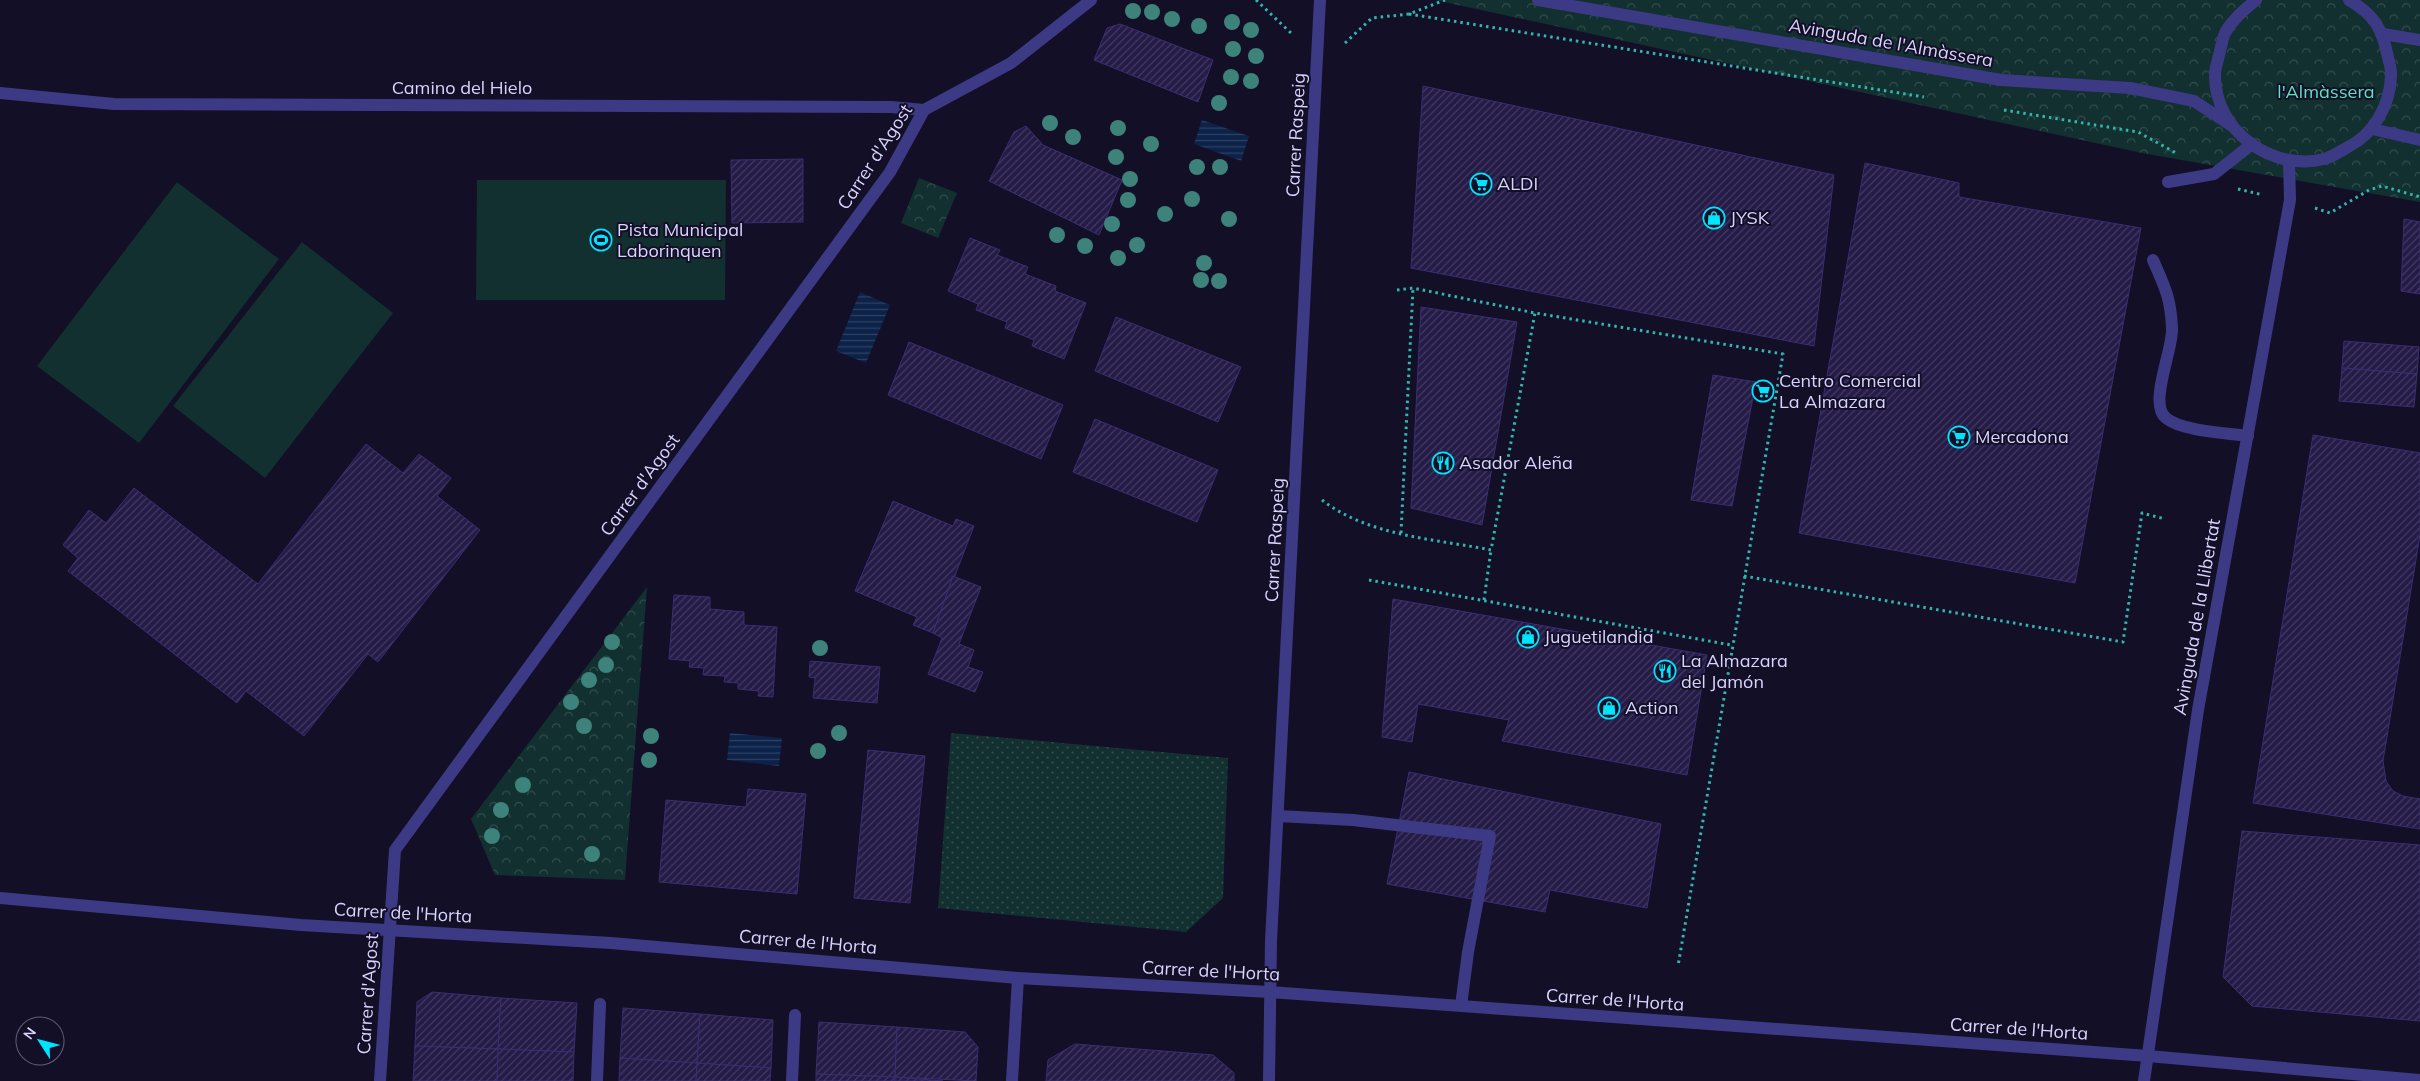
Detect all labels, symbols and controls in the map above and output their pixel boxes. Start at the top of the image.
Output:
street label: Avinguda de l'Almàssera [1787,13,1995,72]
street label: Carrer Raspeig [1281,72,1310,198]
street label: Camino del Hielo [392,76,532,99]
park label: l'Almàssera [2277,80,2375,103]
street label: Carrer d'Agost [832,100,917,214]
supermarket icon: ALDI [1469,172,1493,196]
place label: ALDI [1497,172,1538,195]
shop icon: JYSK [1702,206,1726,230]
place label: JYSK [1730,206,1770,229]
place label: Pista Municipal Laborinquen [617,218,743,262]
sports icon: Pista Municipal Laborinquen [589,228,613,252]
place label: Centro Comercial La Almazara [1779,369,1921,413]
supermarket icon: Centro Comercial La Almazara [1751,379,1775,403]
supermarket icon: Mercadona [1947,425,1971,449]
place label: Mercadona [1975,425,2069,448]
street label: Carrer d'Agost [595,429,684,540]
restaurant icon: Asador Aleña [1431,451,1455,475]
place label: Asador Aleña [1459,451,1573,474]
street label: Carrer Raspeig [1260,477,1289,603]
street label: Avinguda de la Llibertat [2168,517,2225,717]
shop icon: Juguetilandia [1516,625,1540,649]
place label: Juguetilandia [1544,625,1653,648]
place label: La Almazara del Jamón [1681,649,1788,693]
restaurant icon: La Almazara del Jamón [1653,659,1677,683]
shop icon: Action [1597,696,1621,720]
place label: Action [1625,696,1678,719]
street label: Carrer de l'Horta [333,897,473,928]
street label: Carrer de l'Horta [738,924,878,959]
street label: Carrer d'Agost [352,933,383,1055]
street label: Carrer de l'Horta [1141,955,1281,986]
street label: Carrer de l'Horta [1545,983,1685,1016]
street label: Carrer de l'Horta [1949,1012,2089,1045]
north arrow [15,1016,65,1066]
text: N [19,1024,40,1043]

